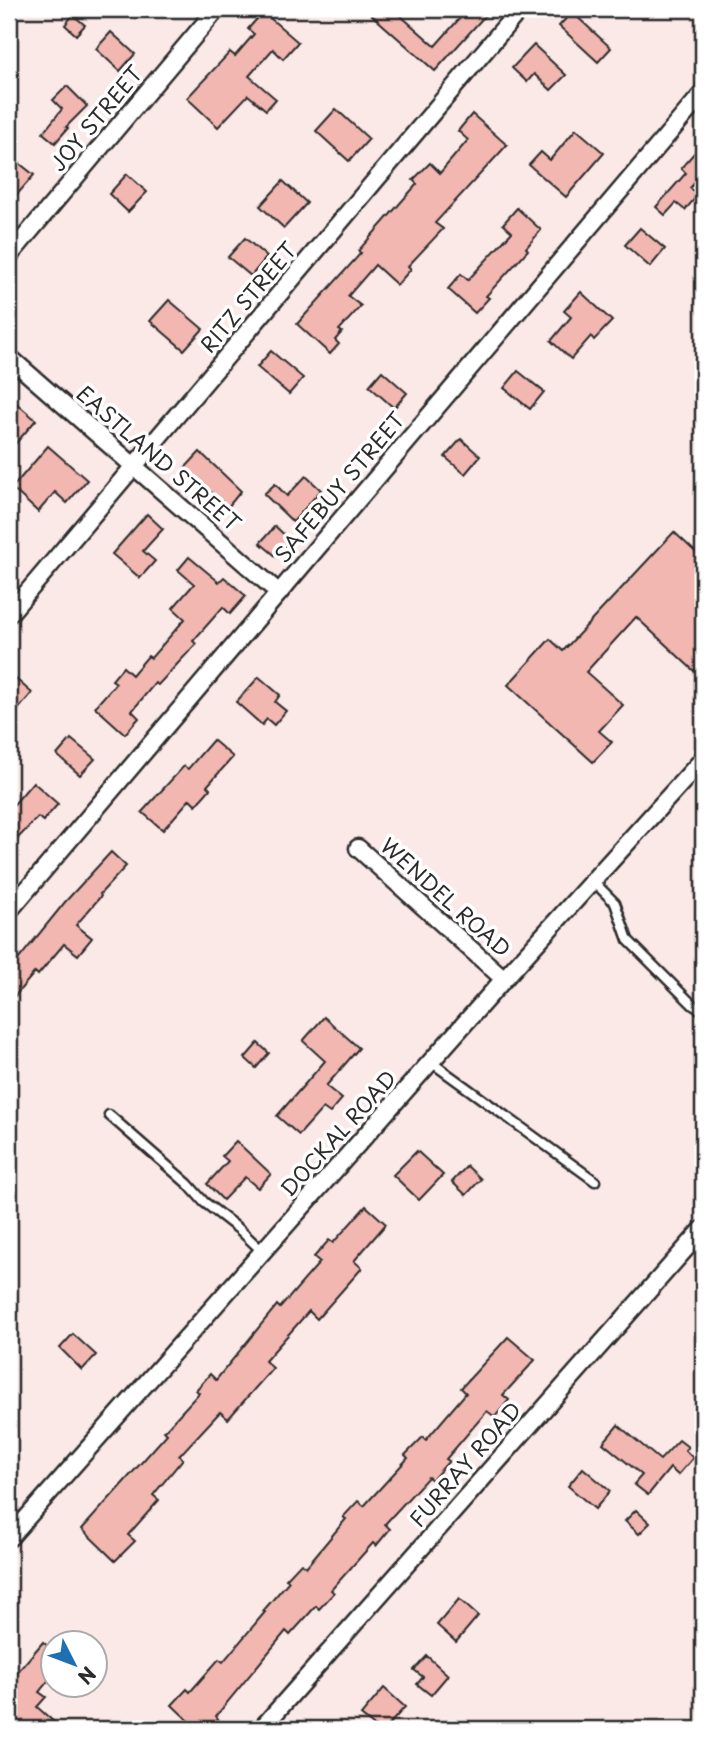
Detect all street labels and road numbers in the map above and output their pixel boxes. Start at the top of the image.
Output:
street label: JOY STREET [42,57,150,178]
street label: RITZ STREET [192,234,304,359]
street label: EASTLAND STREET [70,377,249,538]
street label: SAFEBUY STREET [266,404,411,569]
street label: WENDEL ROAD [374,829,519,964]
street label: DOCKAL ROAD [272,1062,403,1203]
street label: FURRAY ROAD [401,1394,528,1533]

